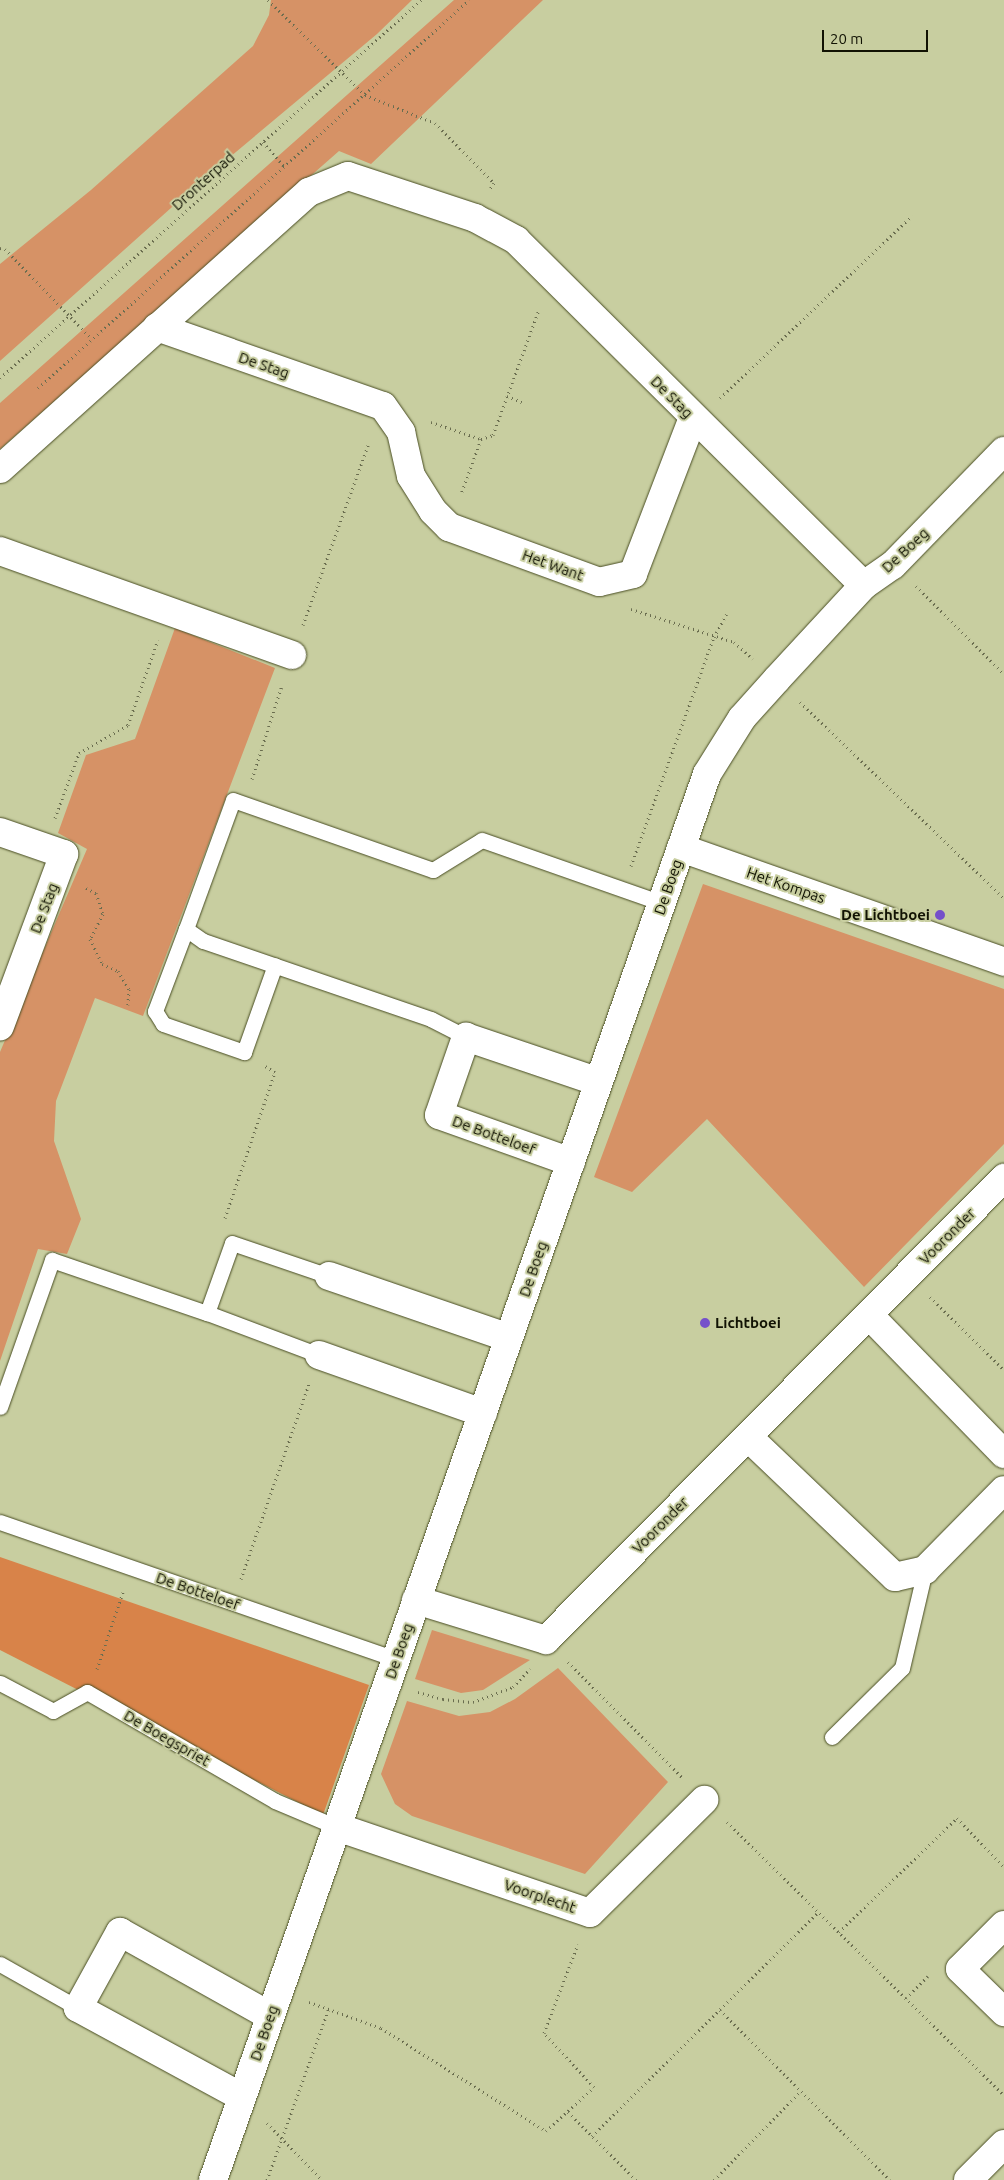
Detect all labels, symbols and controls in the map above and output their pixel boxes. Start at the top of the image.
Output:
scale bar [824,20,930,52]
text: 20 m [830,30,863,47]
street label: Dronterpad [168,148,238,214]
street label: De Stag [236,348,292,382]
street label: De Stag [647,372,697,422]
street label: De Boeg [878,524,932,576]
street label: Het Want [520,546,586,584]
street label: De Boeg [650,857,686,917]
street label: Het Kompas [744,863,828,907]
street label: De Stag [26,880,62,936]
place label: De Lichtboei [841,906,930,924]
marker: De Lichtboei [934,909,946,921]
street label: De Botteloef [450,1112,538,1158]
street label: Vooronder [915,1204,979,1268]
street label: De Boeg [515,1239,551,1299]
place label: Lichtboei [715,1314,781,1332]
marker: Lichtboei [699,1317,711,1329]
street label: Vooronder [628,1493,692,1557]
street label: De Botteloef [154,1568,242,1614]
street label: De Boeg [381,1621,417,1681]
street label: De Boegspriet [121,1706,213,1770]
street label: Voorplecht [502,1875,578,1917]
street label: De Boeg [246,2003,282,2063]

